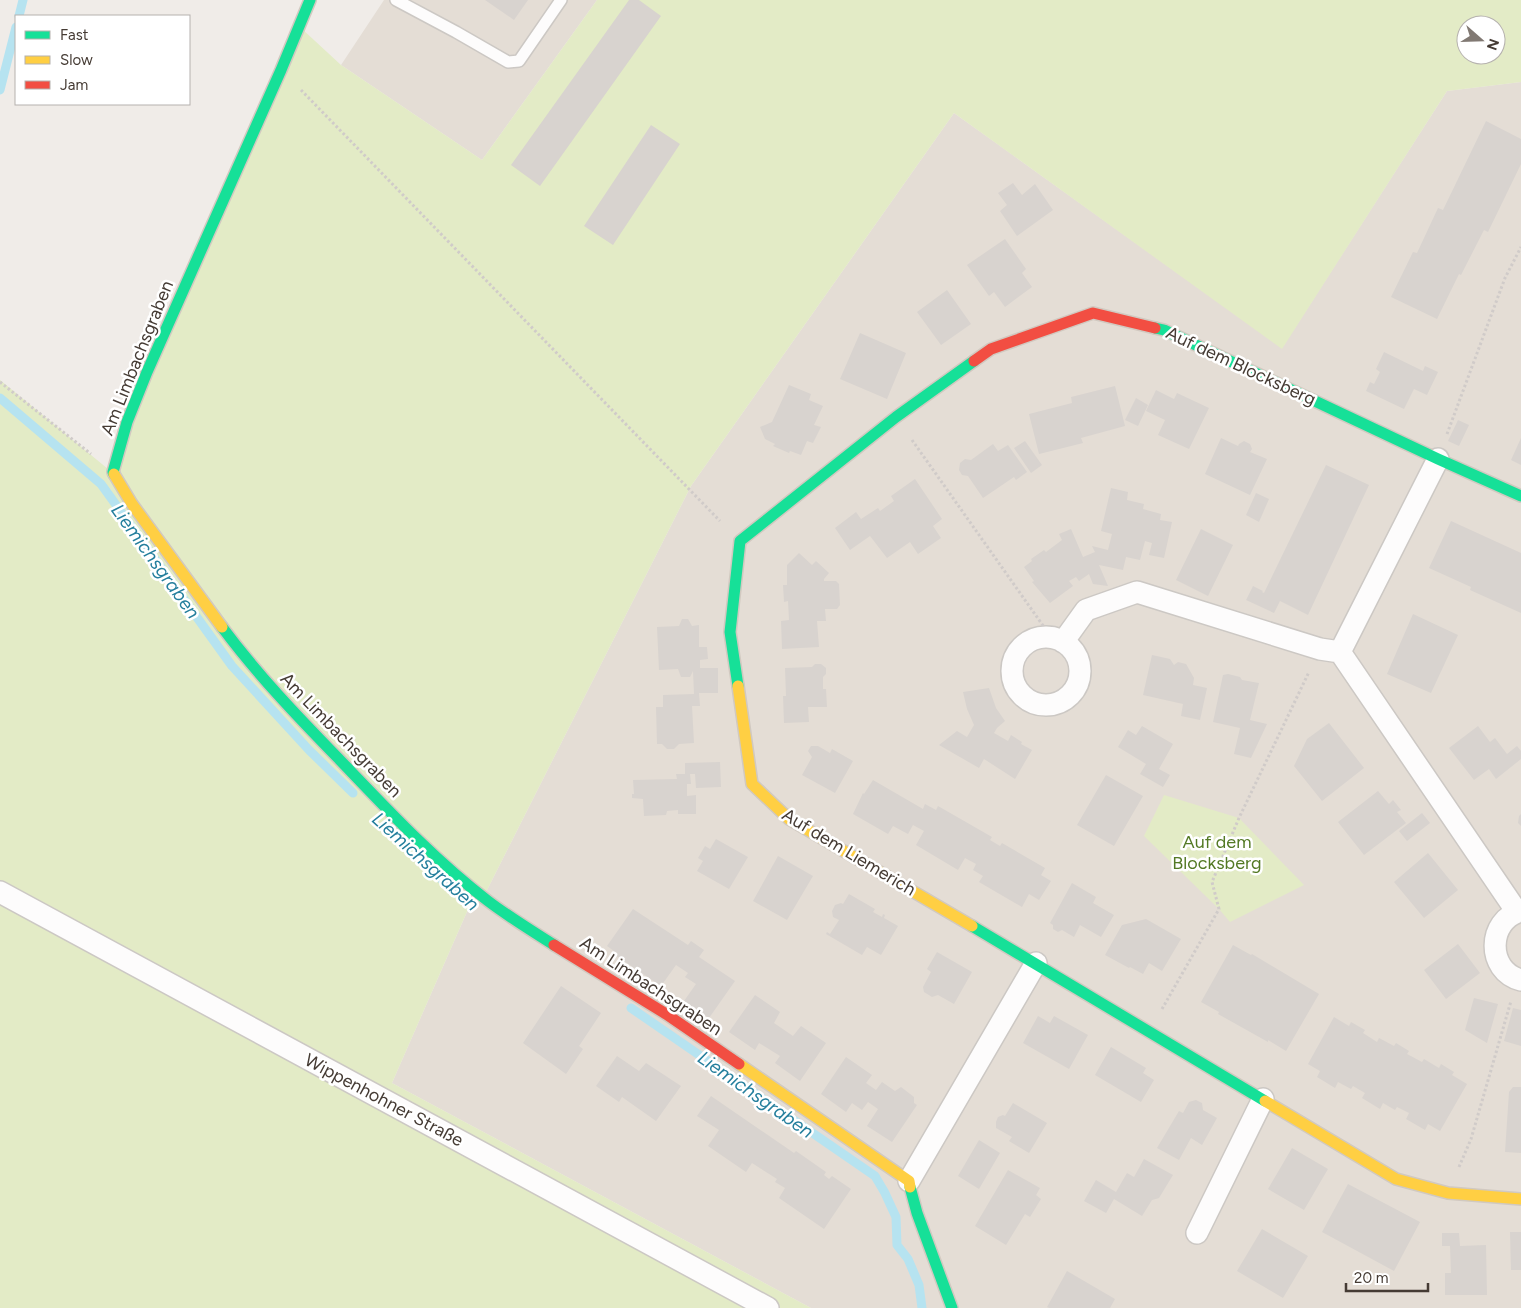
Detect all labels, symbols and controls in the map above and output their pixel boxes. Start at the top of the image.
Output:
legend [15,15,190,105]
north arrow [1456,15,1506,65]
text: Fast [60,26,89,44]
text: N [1483,36,1503,52]
text: Slow [60,51,93,69]
text: Jam [60,76,88,94]
street label: Am Limbachsgraben [96,277,178,439]
street label: Auf dem Blocksberg [1163,322,1319,410]
water label: Liemichsgraben [106,500,205,623]
street label: Am Limbachsgraben [276,668,406,802]
street label: Auf dem Liemerich [778,803,920,901]
water label: Liemichsgraben [367,807,484,916]
park label: Auf dem Blocksberg [1172,831,1262,874]
street label: Am Limbachsgraben [576,932,726,1040]
water label: Liemichsgraben [693,1046,818,1143]
street label: Wippenhohner Straße [301,1049,467,1151]
scale bar [1346,1260,1428,1292]
text: 20 m [1354,1269,1388,1287]

